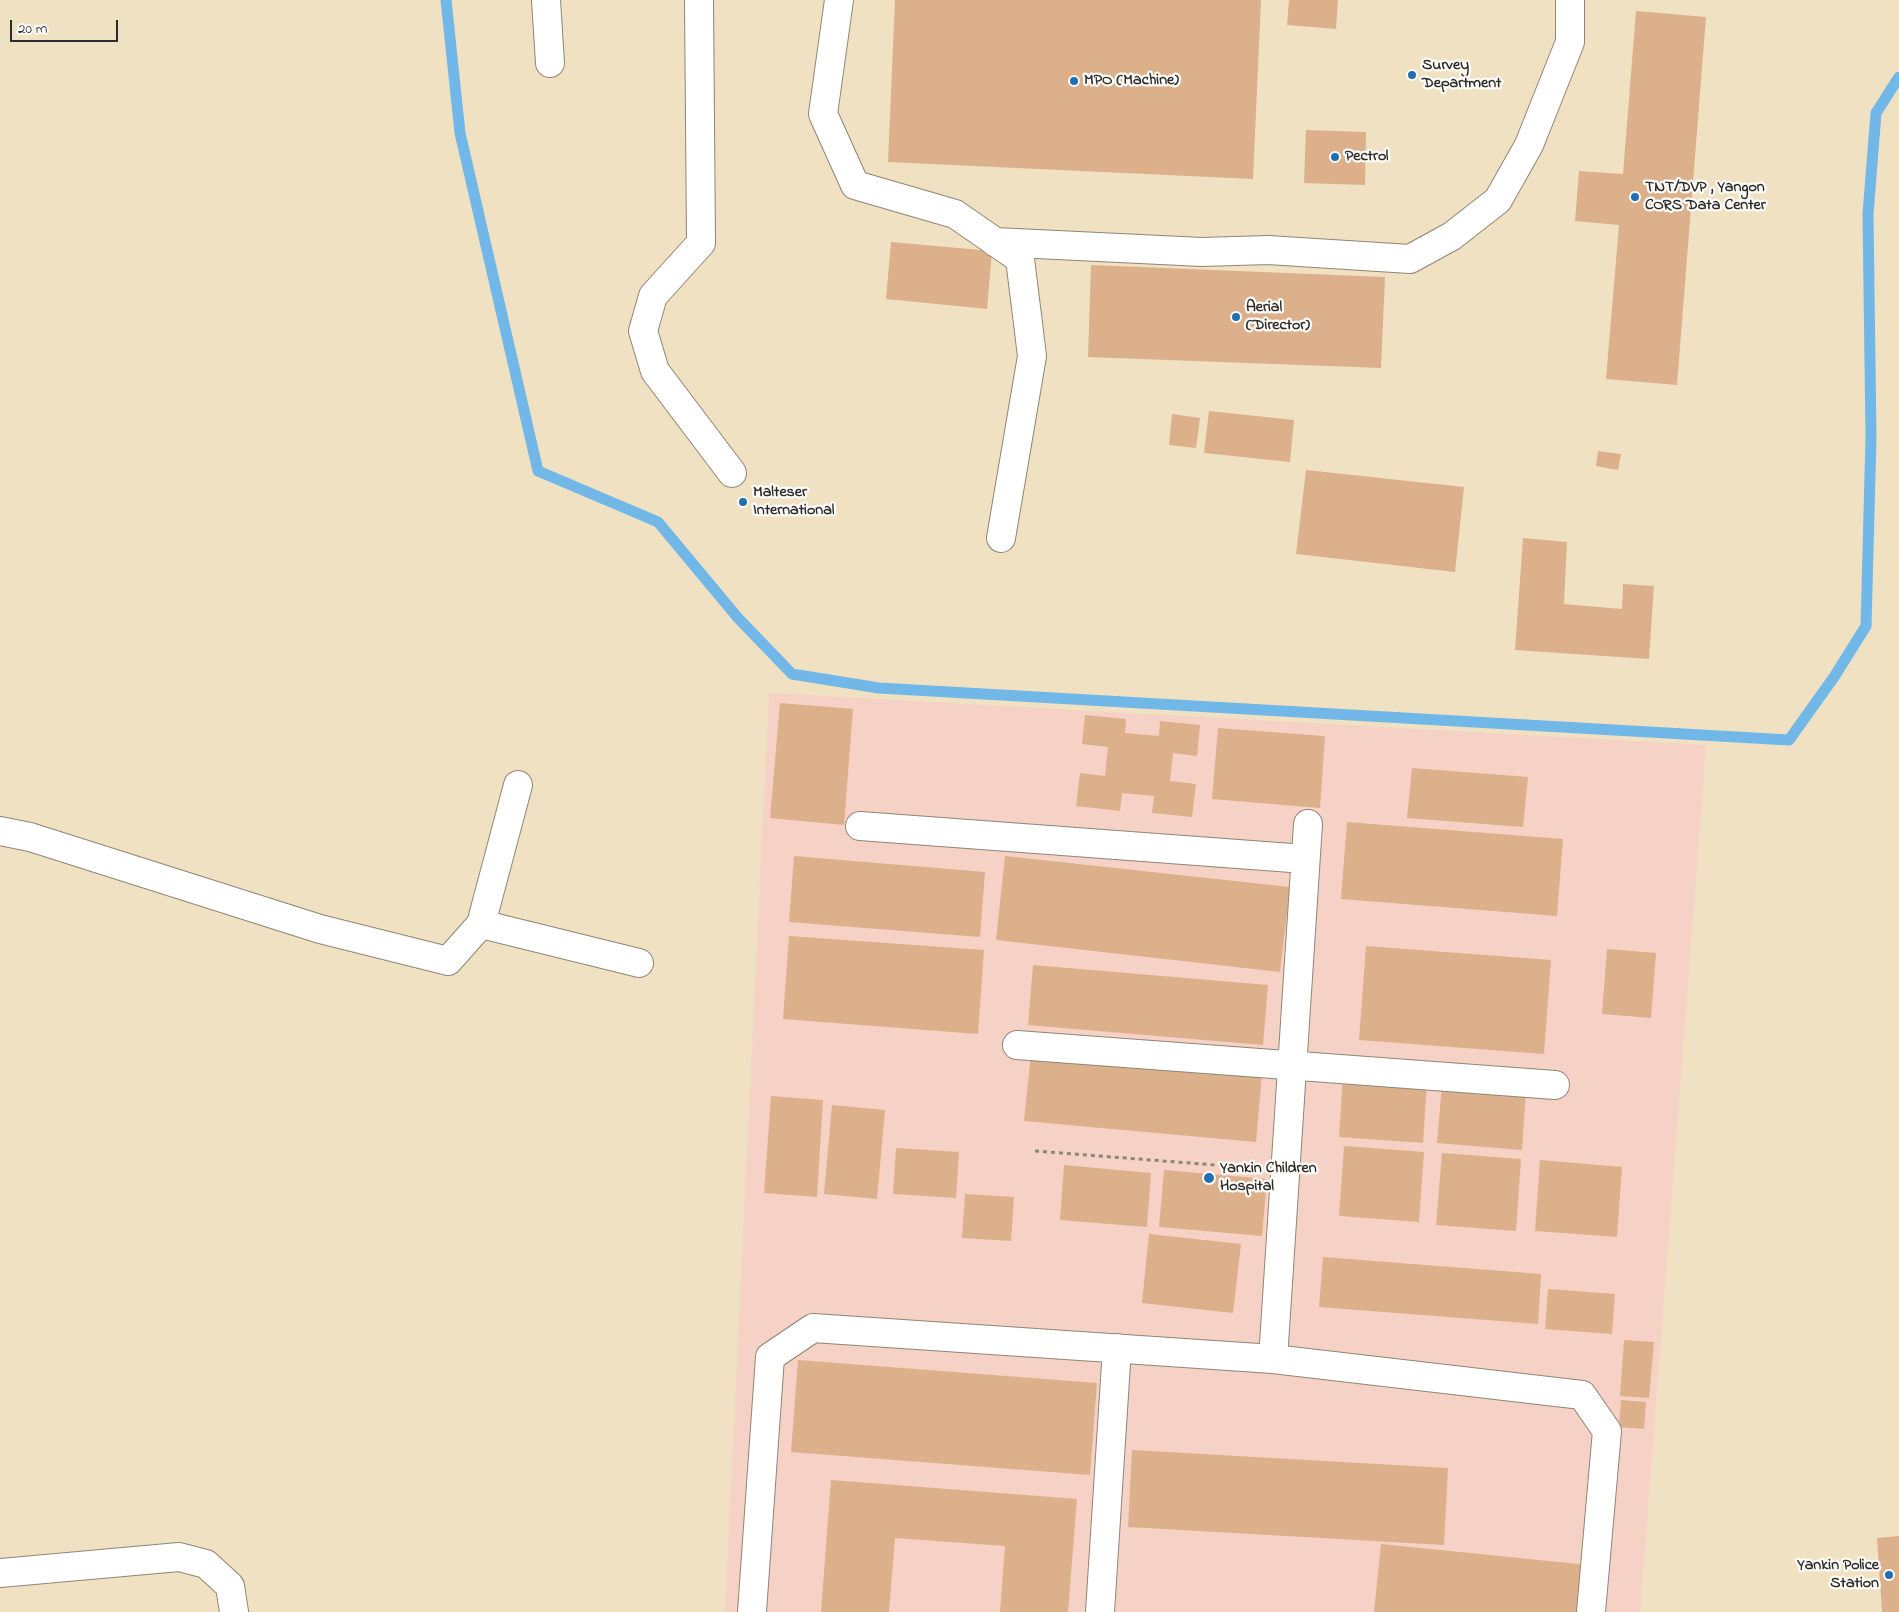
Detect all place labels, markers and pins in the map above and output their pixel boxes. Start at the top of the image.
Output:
place label: Survey Department [1422,56,1501,94]
marker: Survey Department [1406,69,1418,81]
place label: MPO (Machine) [1084,71,1179,91]
marker: MPO (Machine) [1068,75,1080,87]
place label: Pectrol [1345,147,1388,167]
marker: Pectrol [1329,151,1341,163]
place label: TNT/DVP , Yangon CORS Data Center [1645,178,1766,216]
marker: TNT/DVP , Yangon CORS Data Center [1629,191,1641,203]
place label: Aerial (Director) [1246,298,1310,336]
marker: Aerial (Director) [1230,311,1242,323]
place label: Malteser International [753,483,834,521]
marker: Malteser International [737,496,749,508]
place label: Yankin Children Hospital [1220,1159,1317,1197]
marker: Yankin Children Hospital [1202,1171,1216,1185]
place label: Yankin Police Station [1797,1556,1879,1594]
marker: Yankin Police Station [1883,1569,1895,1581]

